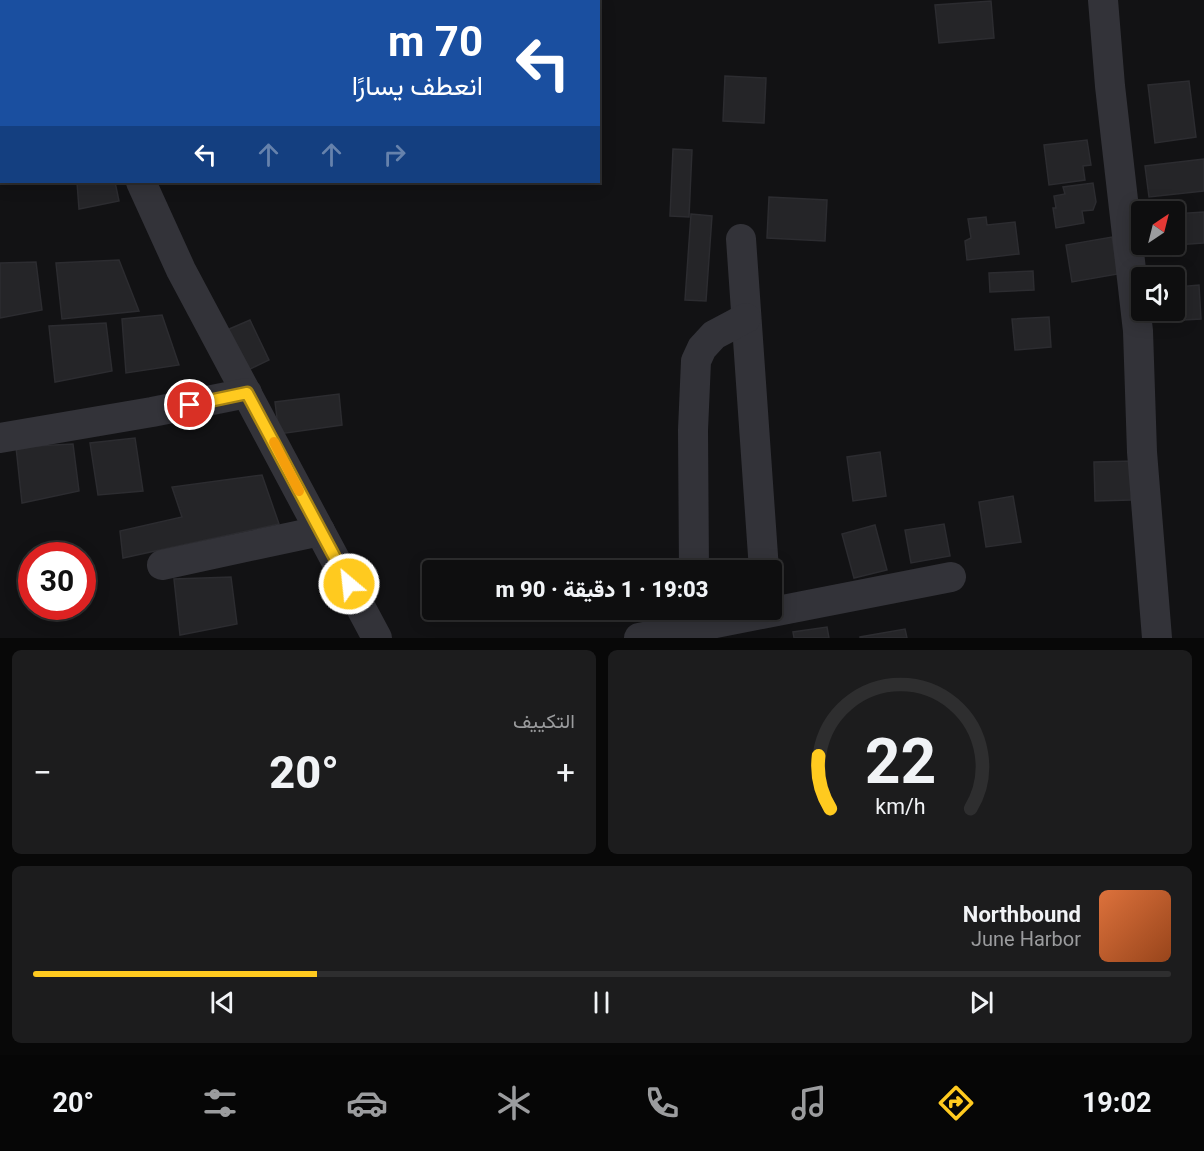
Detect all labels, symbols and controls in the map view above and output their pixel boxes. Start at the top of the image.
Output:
text: 70 m [388,17,483,66]
icon: left [504,24,582,102]
text: انعطف يسارًا [352,70,483,102]
icon: left [189,138,222,171]
icon: ahead [252,138,285,171]
icon: ahead [315,138,348,171]
icon: right [378,138,411,171]
north arrow [1131,201,1185,255]
map controls [1131,201,1185,321]
button: sound [1131,267,1185,321]
pin [164,379,215,430]
icon: arrive [173,388,206,421]
speed limit sign: 30 [18,542,96,620]
position arrow [317,552,381,616]
text: 19:03 · 1 دقيقة · 90 m [496,577,708,602]
text: التكييف [513,709,575,733]
text: 22 [864,725,936,798]
text: 20° [269,746,339,799]
text: − [33,753,52,792]
text: + [556,753,575,792]
text: km/h [875,794,925,819]
text: Northbound [963,902,1081,927]
text: June Harbor [971,927,1081,951]
icon: previous [206,986,239,1019]
icon: pause [585,986,618,1019]
icon: next [965,986,998,1019]
icon: filters [199,1082,241,1124]
icon: car [346,1082,388,1124]
icon: climate [493,1082,535,1124]
icon: phone [641,1082,683,1124]
icon: music [788,1082,830,1124]
icon: directions [935,1082,977,1124]
text: 20° [53,1087,94,1119]
text: 19:02 [1082,1087,1151,1119]

